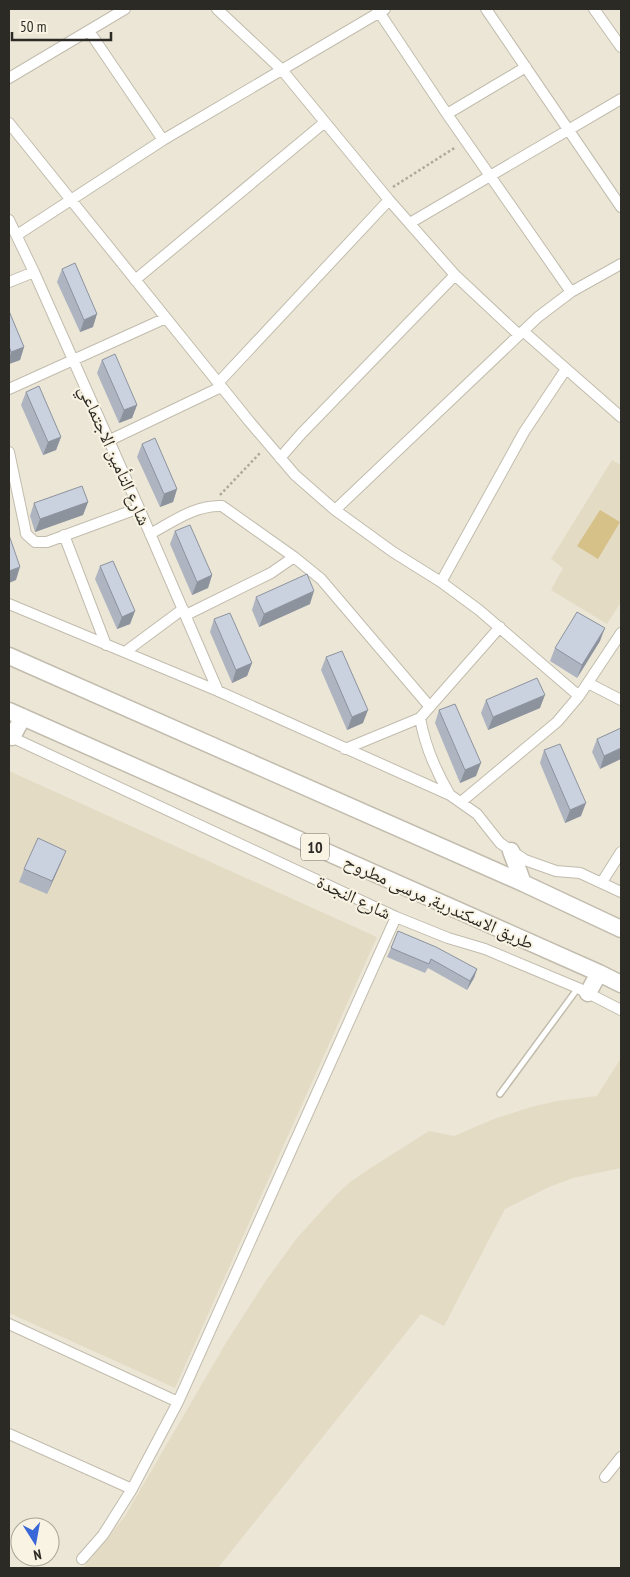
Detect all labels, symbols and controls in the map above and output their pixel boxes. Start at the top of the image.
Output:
scale bar [12,10,111,42]
text: 50 m [20,17,46,36]
street label: شارع التأمين الاجتماعي [70,381,156,530]
road number: 10 [301,834,329,860]
street label: طريق الاسكندرية, مرسى مطروح [340,850,538,955]
street label: شارع النجدة [313,870,395,924]
north arrow [10,1517,60,1567]
text: N [32,1545,43,1564]

